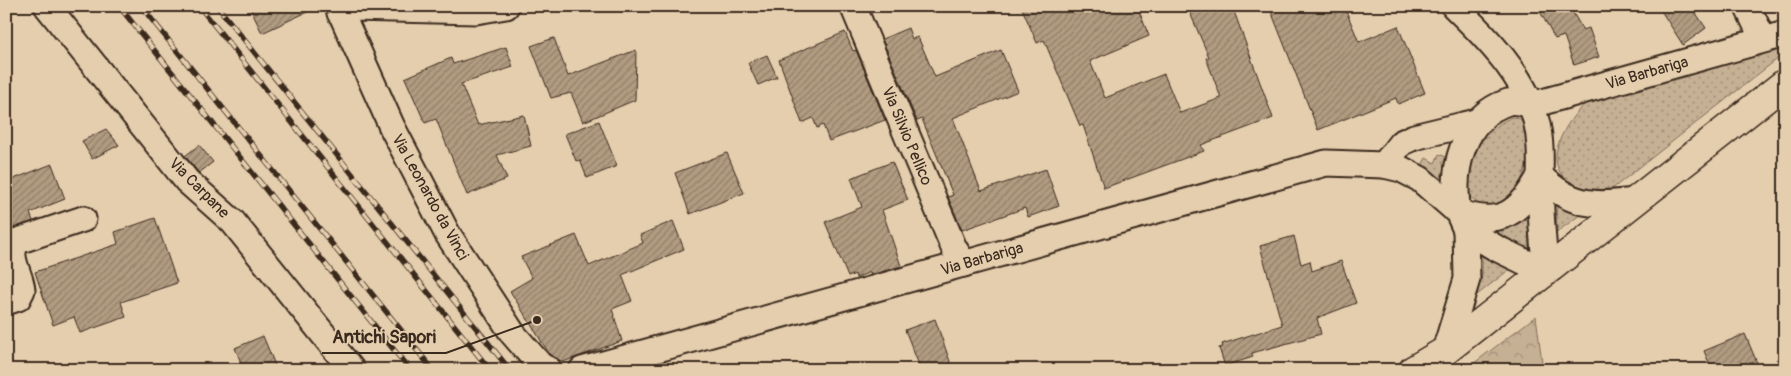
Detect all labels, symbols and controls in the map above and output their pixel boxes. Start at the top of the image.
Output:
street label: Via Barbariga [1603,52,1691,94]
street label: Via Silvio Pellico [877,84,937,189]
street label: Via Leonardo da Vinci [387,130,473,264]
street label: Via Carpane [164,153,234,223]
street label: Via Barbariga [938,238,1026,280]
callout: Antichi Sapori [322,320,446,353]
text: Antichi Sapori [332,326,436,349]

